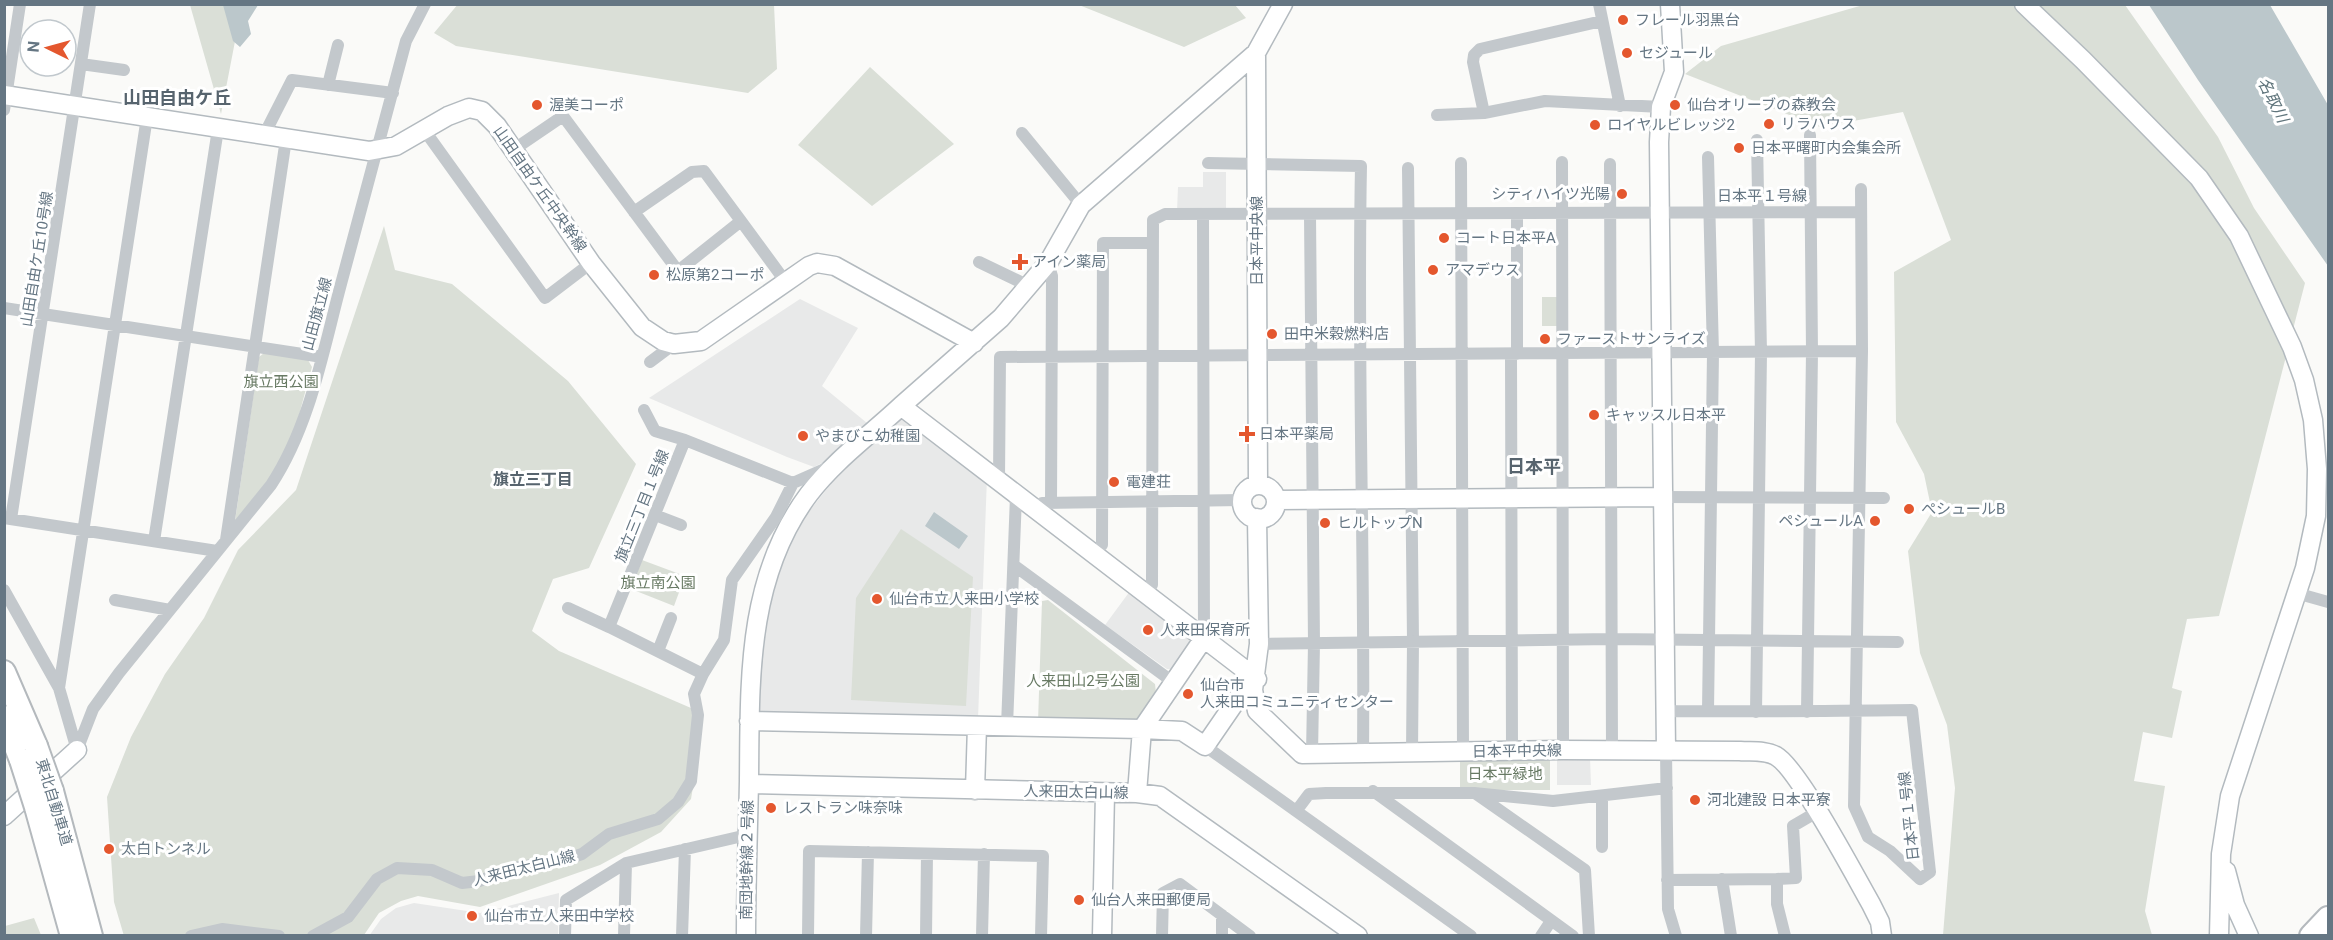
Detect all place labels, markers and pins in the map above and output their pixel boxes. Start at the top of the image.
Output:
place label: フレール羽黒台 [1635,11,1740,29]
marker: フレール羽黒台 [1616,13,1630,27]
place label: セジュール [1639,44,1713,62]
marker: セジュール [1620,46,1634,60]
place label: 渥美コーポ [549,96,624,114]
place label: 仙台オリーブの森教会 [1687,96,1836,114]
marker: 渥美コーポ [530,98,544,112]
marker: 仙台オリーブの森教会 [1668,98,1682,112]
place label: リラハウス [1781,115,1856,133]
place label: ロイヤルビレッジ2 [1607,116,1735,134]
marker: リラハウス [1762,117,1776,131]
marker: ロイヤルビレッジ2 [1588,118,1602,132]
place label: 日本平曙町内会集会所 [1751,139,1901,157]
marker: 日本平曙町内会集会所 [1732,141,1746,155]
place label: シティハイツ光陽 [1491,185,1610,203]
marker: シティハイツ光陽 [1615,187,1629,201]
place label: コート日本平A [1456,229,1556,247]
marker: コート日本平A [1437,231,1451,245]
place label: アイン薬局 [1032,253,1106,271]
marker: アイン薬局 [1013,255,1027,269]
place label: アマデウス [1445,261,1520,279]
marker: アマデウス [1426,263,1440,277]
place label: 松原第2コーポ [666,266,764,284]
marker: 松原第2コーポ [647,268,661,282]
place label: 田中米穀燃料店 [1284,325,1389,343]
marker: 田中米穀燃料店 [1265,327,1279,341]
place label: ファーストサンライズ [1557,330,1706,348]
marker: ファーストサンライズ [1538,332,1552,346]
place label: キャッスル日本平 [1606,406,1726,424]
marker: キャッスル日本平 [1587,408,1601,422]
place label: 日本平薬局 [1259,425,1334,443]
place label: やまびこ幼稚園 [815,427,920,445]
marker: 日本平薬局 [1240,427,1254,441]
marker: やまびこ幼稚園 [796,429,810,443]
place label: 電建荘 [1126,473,1171,491]
marker: 電建荘 [1107,475,1121,489]
place label: ぺシュールB [1921,500,2005,518]
marker: ぺシュールB [1902,502,1916,516]
place label: ペシュールA [1778,512,1863,530]
place label: ヒルトップN [1337,514,1423,532]
marker: ペシュールA [1868,514,1882,528]
marker: ヒルトップN [1318,516,1332,530]
place label: 仙台市立人来田小学校 [889,590,1039,608]
marker: 仙台市立人来田小学校 [870,592,884,606]
place label: 人来田保育所 [1160,621,1250,639]
marker: 人来田保育所 [1141,623,1155,637]
place label: 仙台市 人来田コミュニティセンター [1200,676,1394,711]
marker: 仙台市 人来田コミュニティセンター [1181,687,1195,701]
place label: 河北建設 日本平寮 [1707,791,1831,809]
marker: 河北建設 日本平寮 [1688,793,1702,807]
place label: レストラン味奈味 [783,799,903,817]
marker: レストラン味奈味 [764,801,778,815]
place label: 太白トンネル [121,840,211,858]
marker: 太白トンネル [102,842,116,856]
place label: 仙台人来田郵便局 [1091,891,1211,909]
marker: 仙台人来田郵便局 [1072,893,1086,907]
place label: 仙台市立人来田中学校 [484,907,634,925]
marker: 仙台市立人来田中学校 [465,909,479,923]

